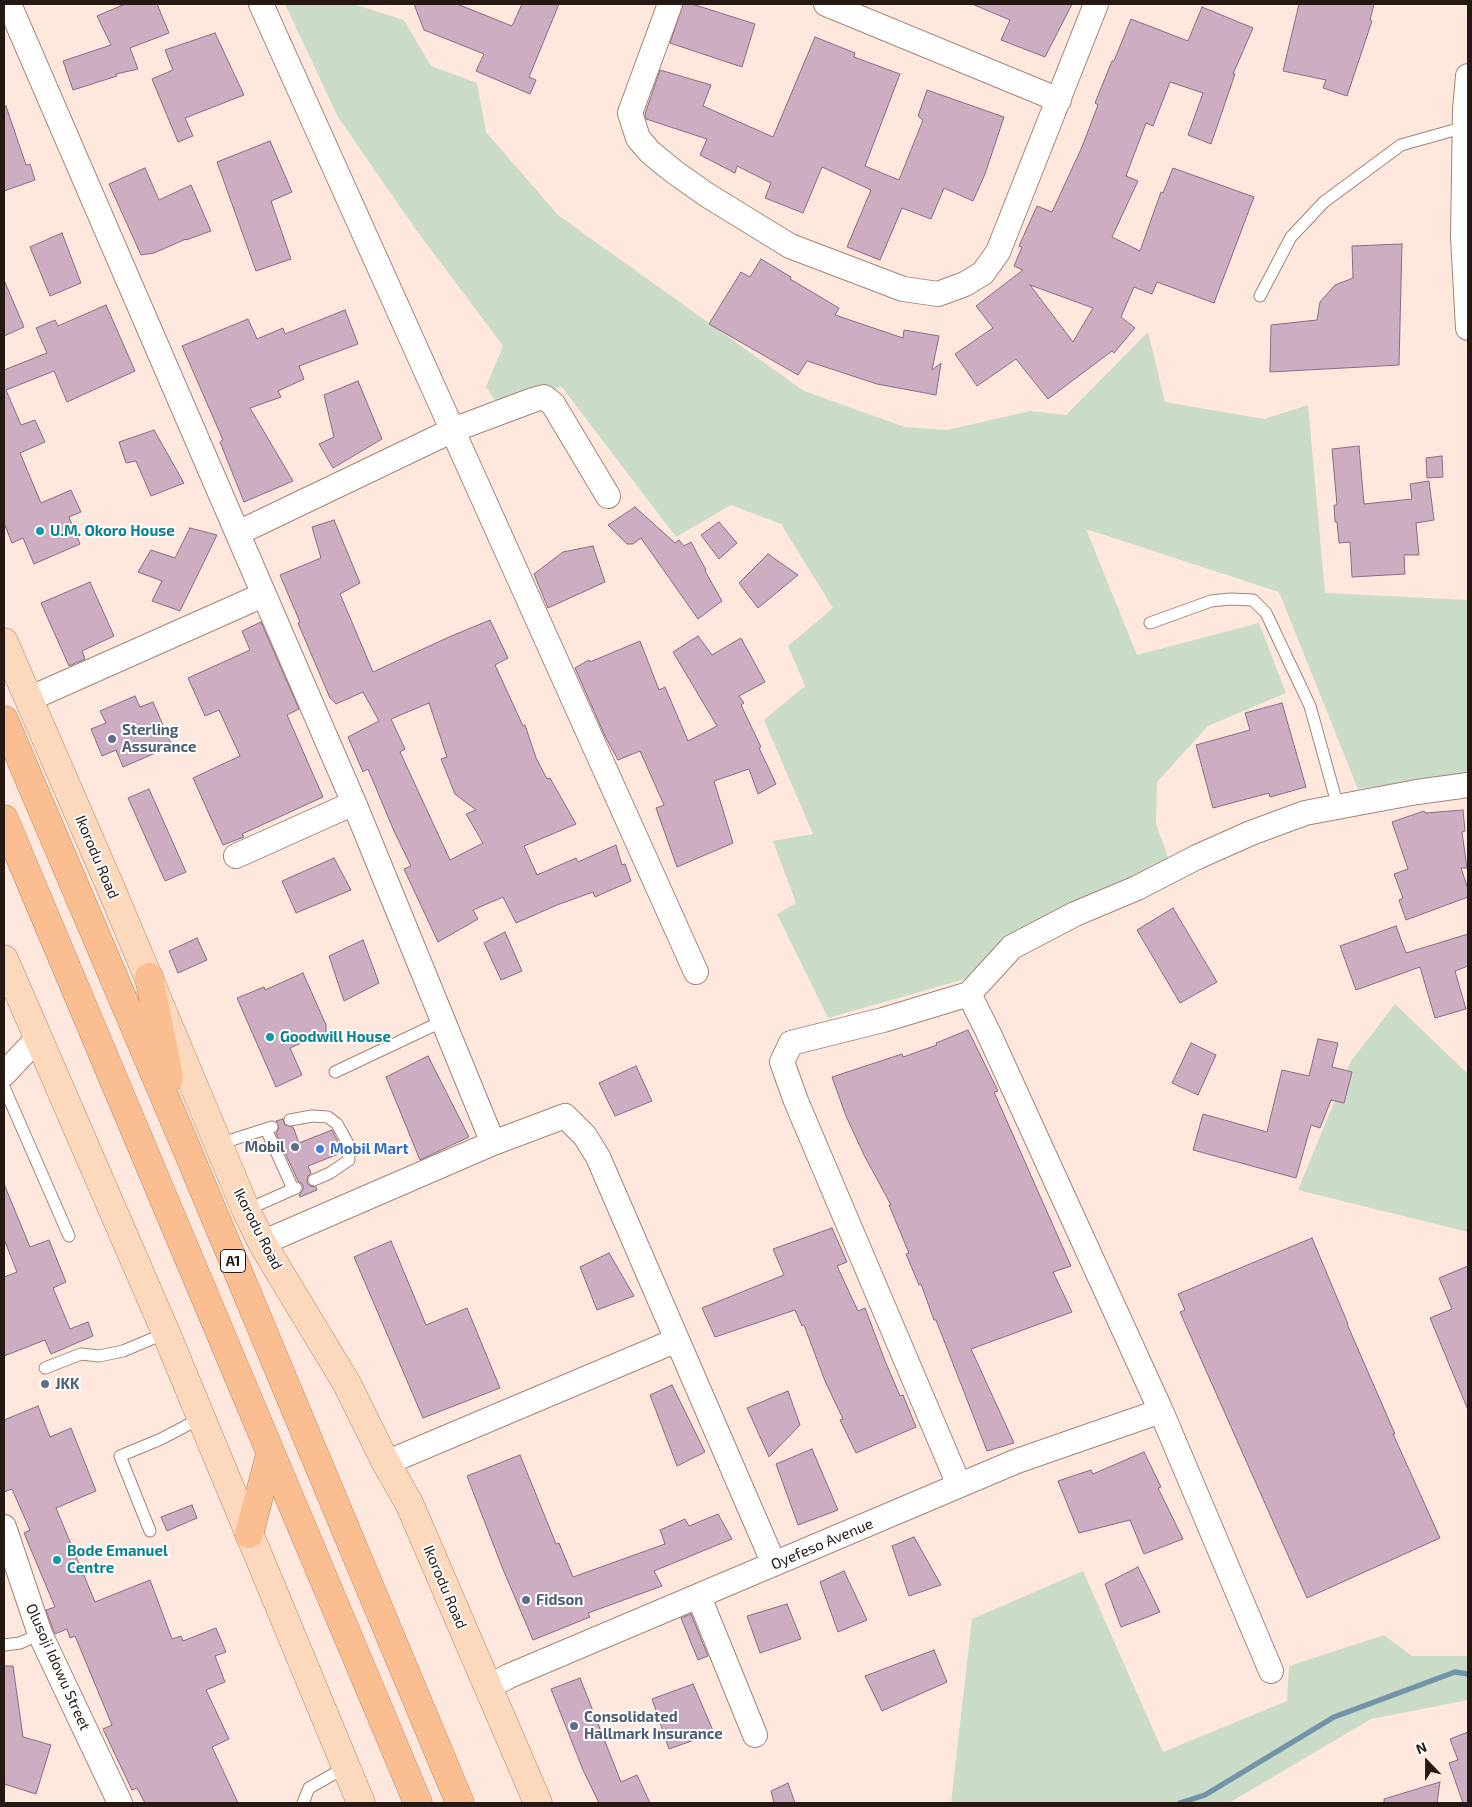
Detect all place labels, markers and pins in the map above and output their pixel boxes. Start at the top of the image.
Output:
place label: U.M. Okoro House [50,522,175,540]
marker: U.M. Okoro House [34,525,46,537]
place label: Sterling Assurance [122,721,197,756]
marker: Sterling Assurance [106,733,118,745]
place label: Goodwill House [280,1028,391,1046]
marker: Goodwill House [264,1031,276,1043]
place label: Mobil [244,1138,285,1156]
place label: Mobil Mart [330,1140,409,1158]
marker: Mobil [289,1141,301,1153]
marker: Mobil Mart [314,1143,326,1155]
place label: JKK [55,1375,80,1393]
marker: JKK [39,1378,51,1390]
place label: Bode Emanuel Centre [67,1542,168,1577]
marker: Bode Emanuel Centre [51,1554,63,1566]
place label: Fidson [536,1591,583,1609]
marker: Fidson [520,1594,532,1606]
place label: Consolidated Hallmark Insurance [584,1708,723,1743]
marker: Consolidated Hallmark Insurance [568,1720,580,1732]

